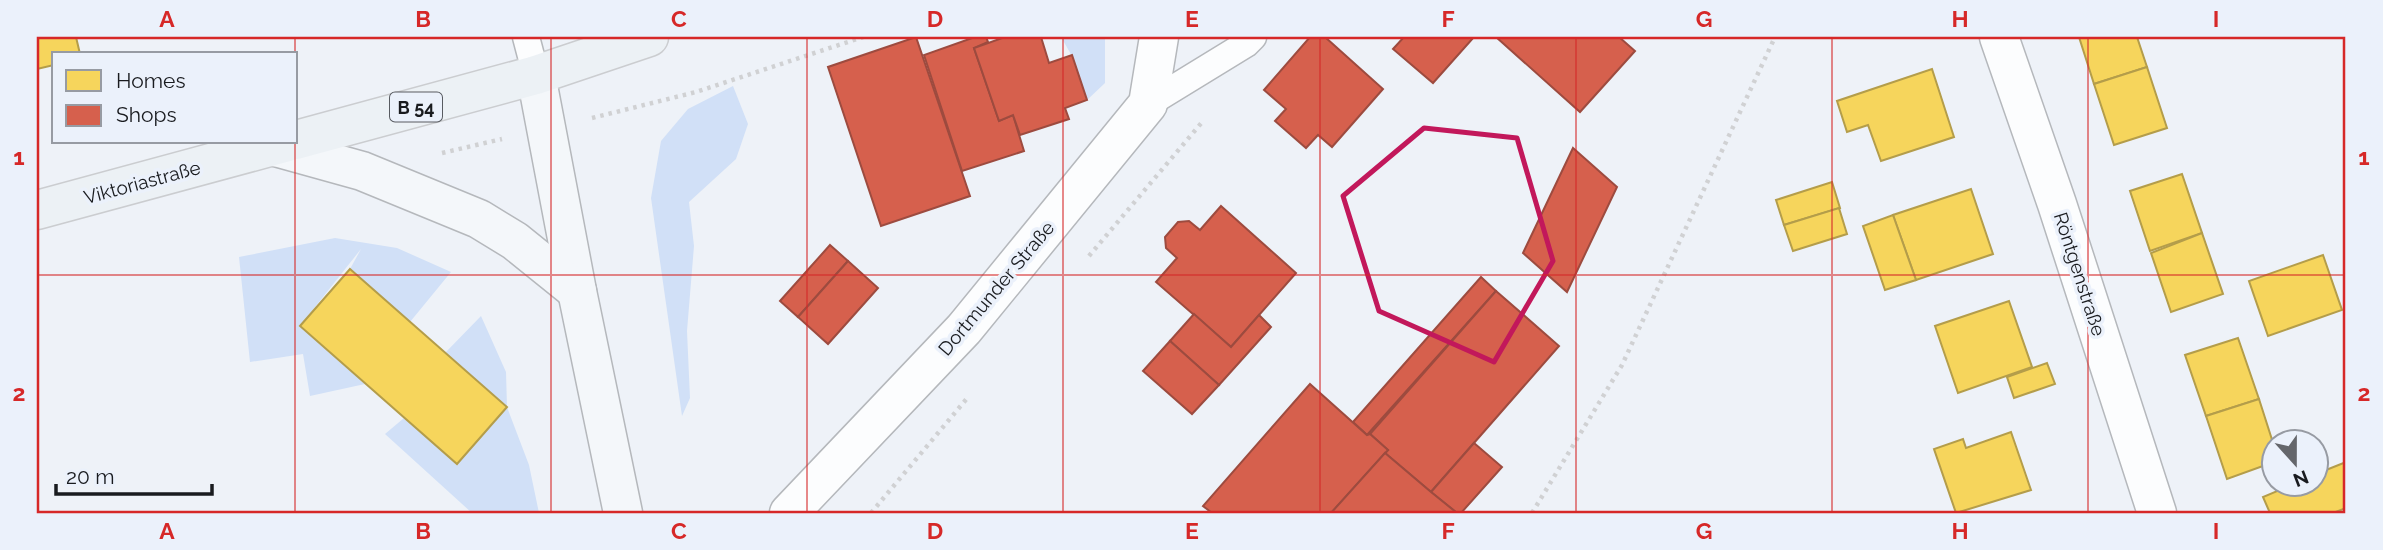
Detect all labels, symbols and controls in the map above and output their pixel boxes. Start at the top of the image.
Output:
text: A [159,5,175,32]
text: B [415,5,431,32]
text: C [671,5,687,32]
text: D [927,5,943,32]
text: E [1185,5,1199,32]
text: F [1441,5,1455,32]
text: G [1696,5,1712,32]
text: H [1951,5,1969,32]
text: I [2213,5,2219,32]
legend [52,52,298,144]
text: Homes [116,68,186,93]
road number: B 54 [390,92,442,122]
text: Shops [116,102,177,127]
text: 1 [13,143,25,170]
text: 1 [2358,143,2370,170]
street label: Viktoriastraße [81,156,203,208]
street label: Röntgenstraße [2050,209,2110,339]
street label: Dortmunder Straße [934,217,1058,359]
text: 2 [13,379,25,406]
text: 2 [2358,379,2370,406]
north arrow [2260,428,2330,498]
scale bar [56,452,212,496]
text: 20 m [66,464,114,489]
text: N [2290,466,2312,492]
text: A [159,517,175,544]
text: B [415,517,431,544]
text: C [671,517,687,544]
text: D [927,517,943,544]
text: E [1185,517,1199,544]
text: F [1441,517,1455,544]
text: G [1696,517,1712,544]
text: H [1951,517,1969,544]
text: I [2213,517,2219,544]

